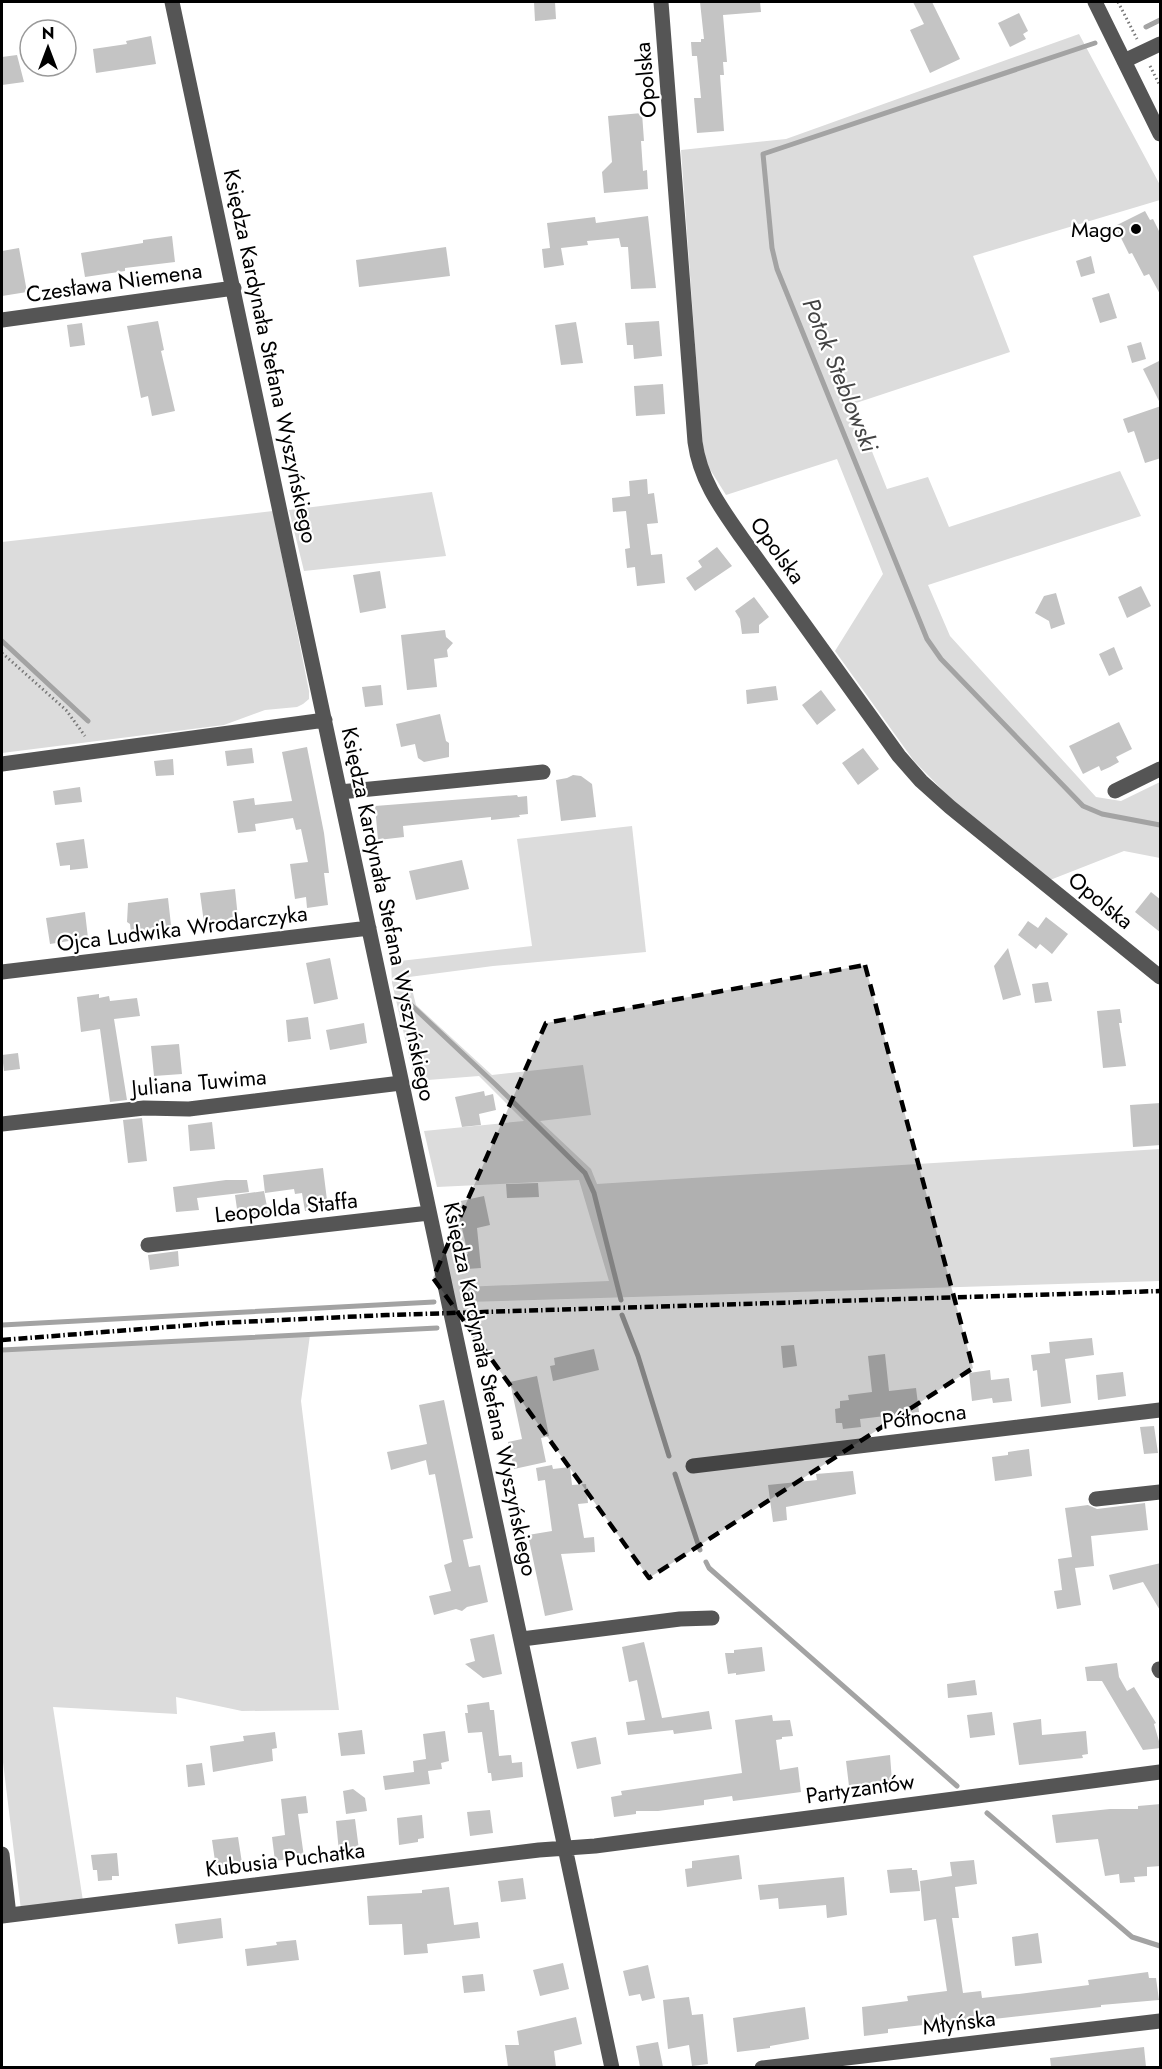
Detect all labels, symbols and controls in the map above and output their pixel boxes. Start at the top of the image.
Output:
north arrow [18,18,78,78]
text: N [42,22,54,45]
street label: Opolska [626,41,664,119]
street label: Księdza Kardynała Stefana Wyszyńskiego [216,166,326,546]
place label: Mago [1071,213,1124,245]
marker: Mago [1129,222,1143,236]
street label: Czesława Niemena [24,254,204,310]
water label: Potok Steblowski [794,292,888,458]
street label: Opolska [743,510,813,590]
street label: Księdza Kardynała Stefana Wyszyńskiego [334,724,444,1104]
street label: Opolska [1061,864,1141,936]
street label: Ojca Ludwika Wrodarczyka [55,897,309,959]
street label: Juliana Tuwima [127,1060,268,1104]
street label: Leopolda Staffa [213,1184,359,1230]
street label: Księdza Kardynała Stefana Wyszyńskiego [436,1199,546,1579]
street label: Północna [880,1395,968,1437]
street label: Partyzantów [804,1765,916,1811]
street label: Kubusia Puchatka [203,1833,367,1885]
street label: Młyńska [921,2002,997,2042]

